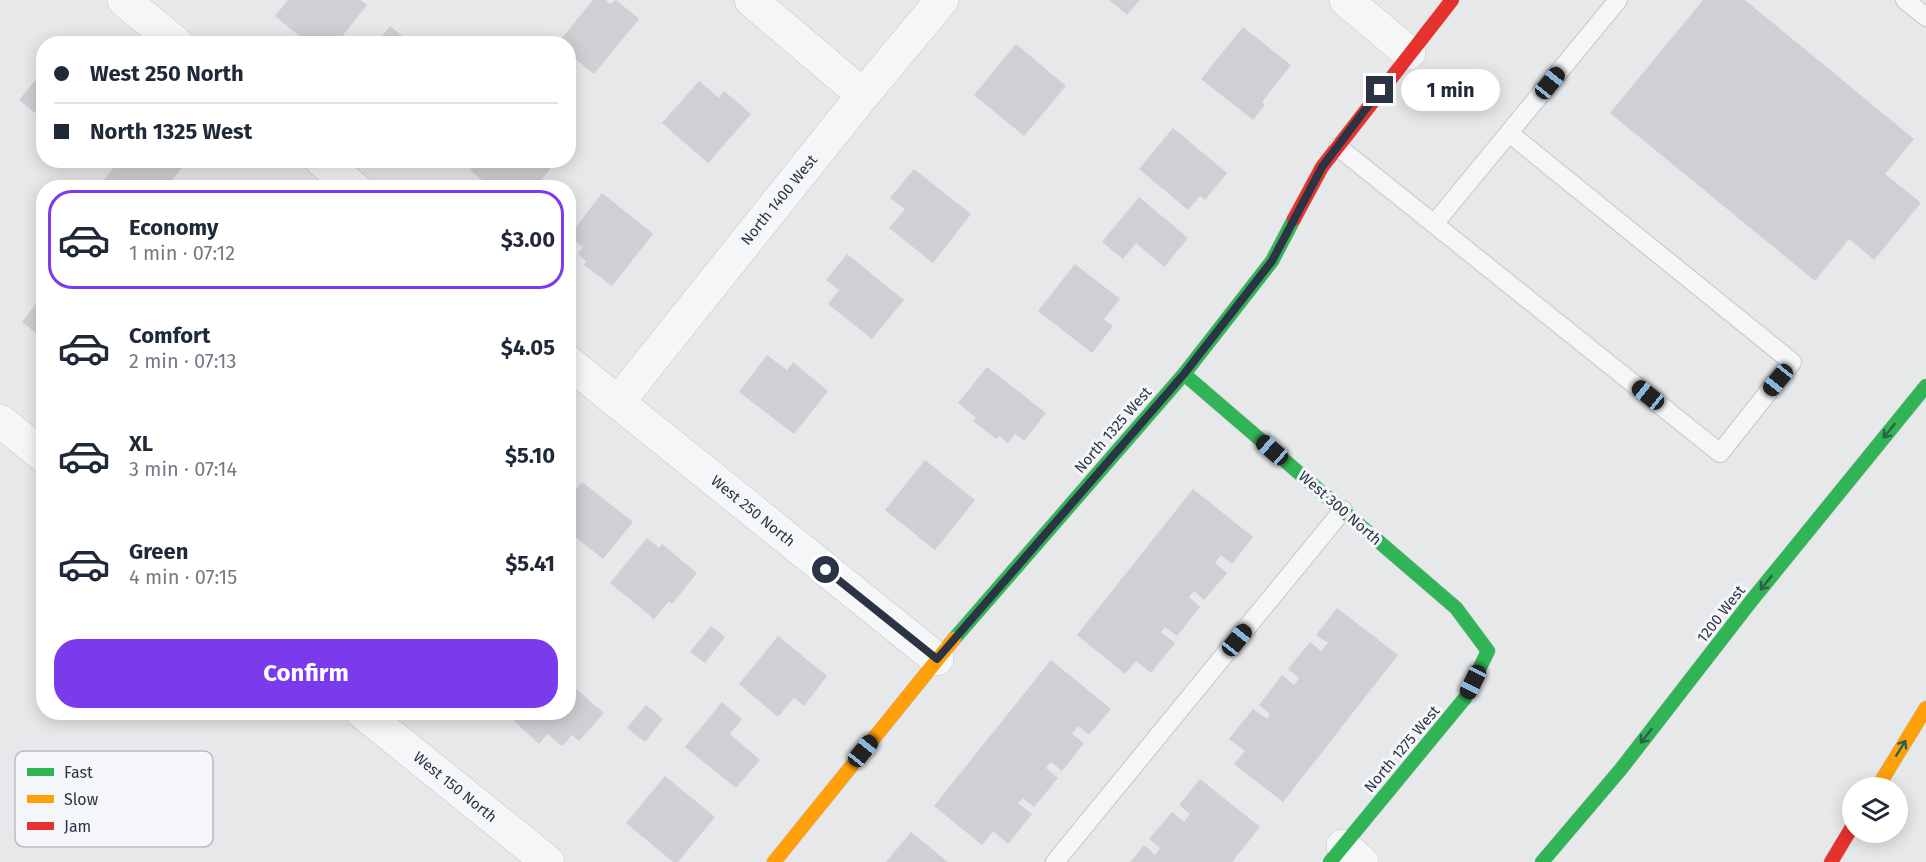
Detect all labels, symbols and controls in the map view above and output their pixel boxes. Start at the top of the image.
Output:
text: West 250 North [90,60,244,87]
car [1532,63,1568,103]
callout: 1 min [1401,69,1500,111]
route end [1366,76,1393,103]
text: 1 min [1426,78,1475,102]
text: North 1325 West [90,118,252,145]
street label: North 1400 West [737,151,821,249]
icon: car [57,213,111,267]
text: Economy [129,214,218,241]
text: $3.00 [501,226,555,253]
text: 1 min · 07:12 [129,241,235,265]
icon: car [57,321,111,375]
text: Comfort [129,322,210,349]
text: $4.05 [501,334,555,361]
text: 2 min · 07:13 [129,349,236,373]
car [1760,360,1796,400]
car [1628,377,1668,413]
street label: North 1325 West [1071,383,1156,477]
one-way arrow [1883,423,1896,439]
icon: car [57,429,111,483]
text: XL [129,430,153,457]
car [1253,431,1291,469]
text: $5.10 [505,442,555,469]
text: 3 min · 07:14 [129,457,237,481]
street label: West 300 North [1295,467,1385,549]
street label: West 250 North [707,472,799,550]
icon: car [57,537,111,591]
text: Green [129,538,188,565]
text: $5.41 [505,550,555,577]
route start [812,556,839,583]
text: 4 min · 07:15 [129,565,237,589]
one-way arrow [1760,575,1773,591]
street label: 1200 West [1693,581,1749,646]
car [1219,620,1255,660]
button: Confirm [54,639,558,708]
car [1457,662,1489,702]
street label: North 1275 West [1361,702,1444,796]
one-way arrow [1640,728,1653,744]
car [845,731,881,771]
one-way arrow [1896,740,1908,757]
street label: West 150 North [410,748,500,826]
legend [15,751,213,847]
text: Fast [64,763,93,782]
map controls [1842,777,1908,843]
button: layers [1842,777,1908,843]
text: Slow [64,790,99,809]
text: Jam [64,817,91,836]

